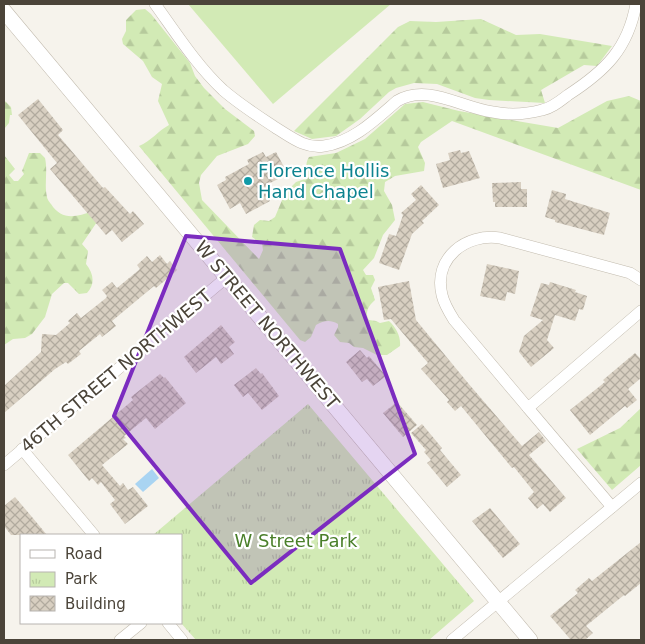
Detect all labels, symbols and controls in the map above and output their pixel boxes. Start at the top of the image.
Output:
place label: Florence Hollis Hand Chapel [258,160,389,202]
marker: Florence Hollis Hand Chapel [242,175,254,187]
street label: W STREET NORTHWEST [191,236,344,414]
street label: 46TH STREET NORTHWEST [16,284,216,457]
park label: W Street Park [235,530,358,551]
legend [20,534,182,624]
text: Road [65,545,103,563]
text: Park [65,570,98,588]
text: Building [65,595,126,613]

